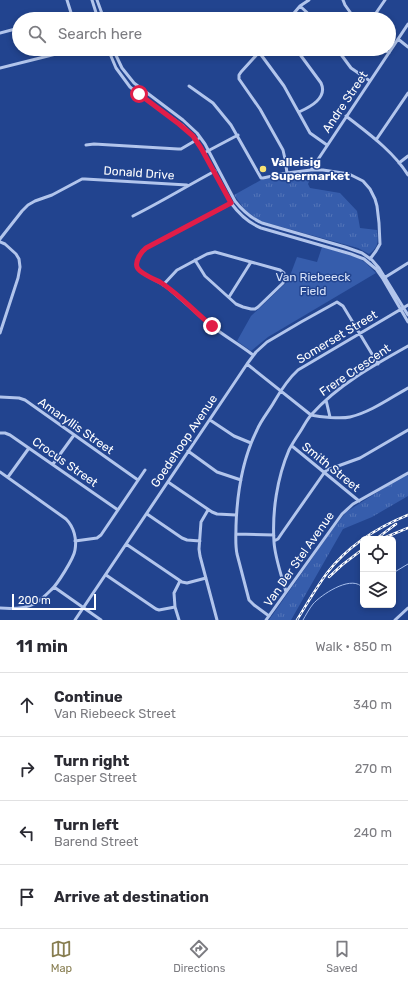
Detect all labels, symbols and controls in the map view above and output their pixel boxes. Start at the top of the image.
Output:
search box [12,12,396,56]
icon: search [26,23,48,45]
text: Search here [58,25,142,43]
street label: Andre Street [319,68,371,135]
route start [130,85,148,103]
place label: Valleisig Supermarket [271,155,350,183]
street label: Donald Drive [103,164,175,182]
marker: Valleisig Supermarket [258,164,268,174]
park label: Van Riebeeck Field [276,270,351,298]
street label: Somerset Street [294,307,380,367]
route end [203,317,221,335]
street label: Frere Crescent [317,341,393,399]
street label: Goedehoop Avenue [148,392,220,490]
street label: Amaryllis Street [36,395,117,457]
street label: Crocus Street [29,434,101,490]
street label: Smith Street [299,439,363,495]
street label: Van Der Stel Avenue [261,509,337,609]
map controls [360,536,396,608]
button: locate [360,536,396,572]
button: layers [360,572,396,608]
scale bar [12,592,96,611]
text: 200 m [18,594,51,607]
text: 11 min [16,636,68,656]
text: Walk · 850 m [315,639,392,654]
text: Continue [54,688,123,706]
icon: ahead [16,694,38,716]
text: 340 m [353,697,392,712]
text: Van Riebeeck Street [54,706,176,721]
text: Turn right [54,752,129,770]
icon: right [16,758,38,780]
text: 270 m [355,761,392,776]
text: Casper Street [54,770,137,785]
text: Turn left [54,816,119,834]
icon: left [16,822,38,844]
text: 240 m [353,825,392,840]
text: Barend Street [54,834,138,849]
icon: arrive [16,886,38,908]
text: Arrive at destination [54,888,209,906]
tab: Map [50,938,72,975]
tab: Directions [173,938,225,975]
tab: Saved [326,938,358,975]

